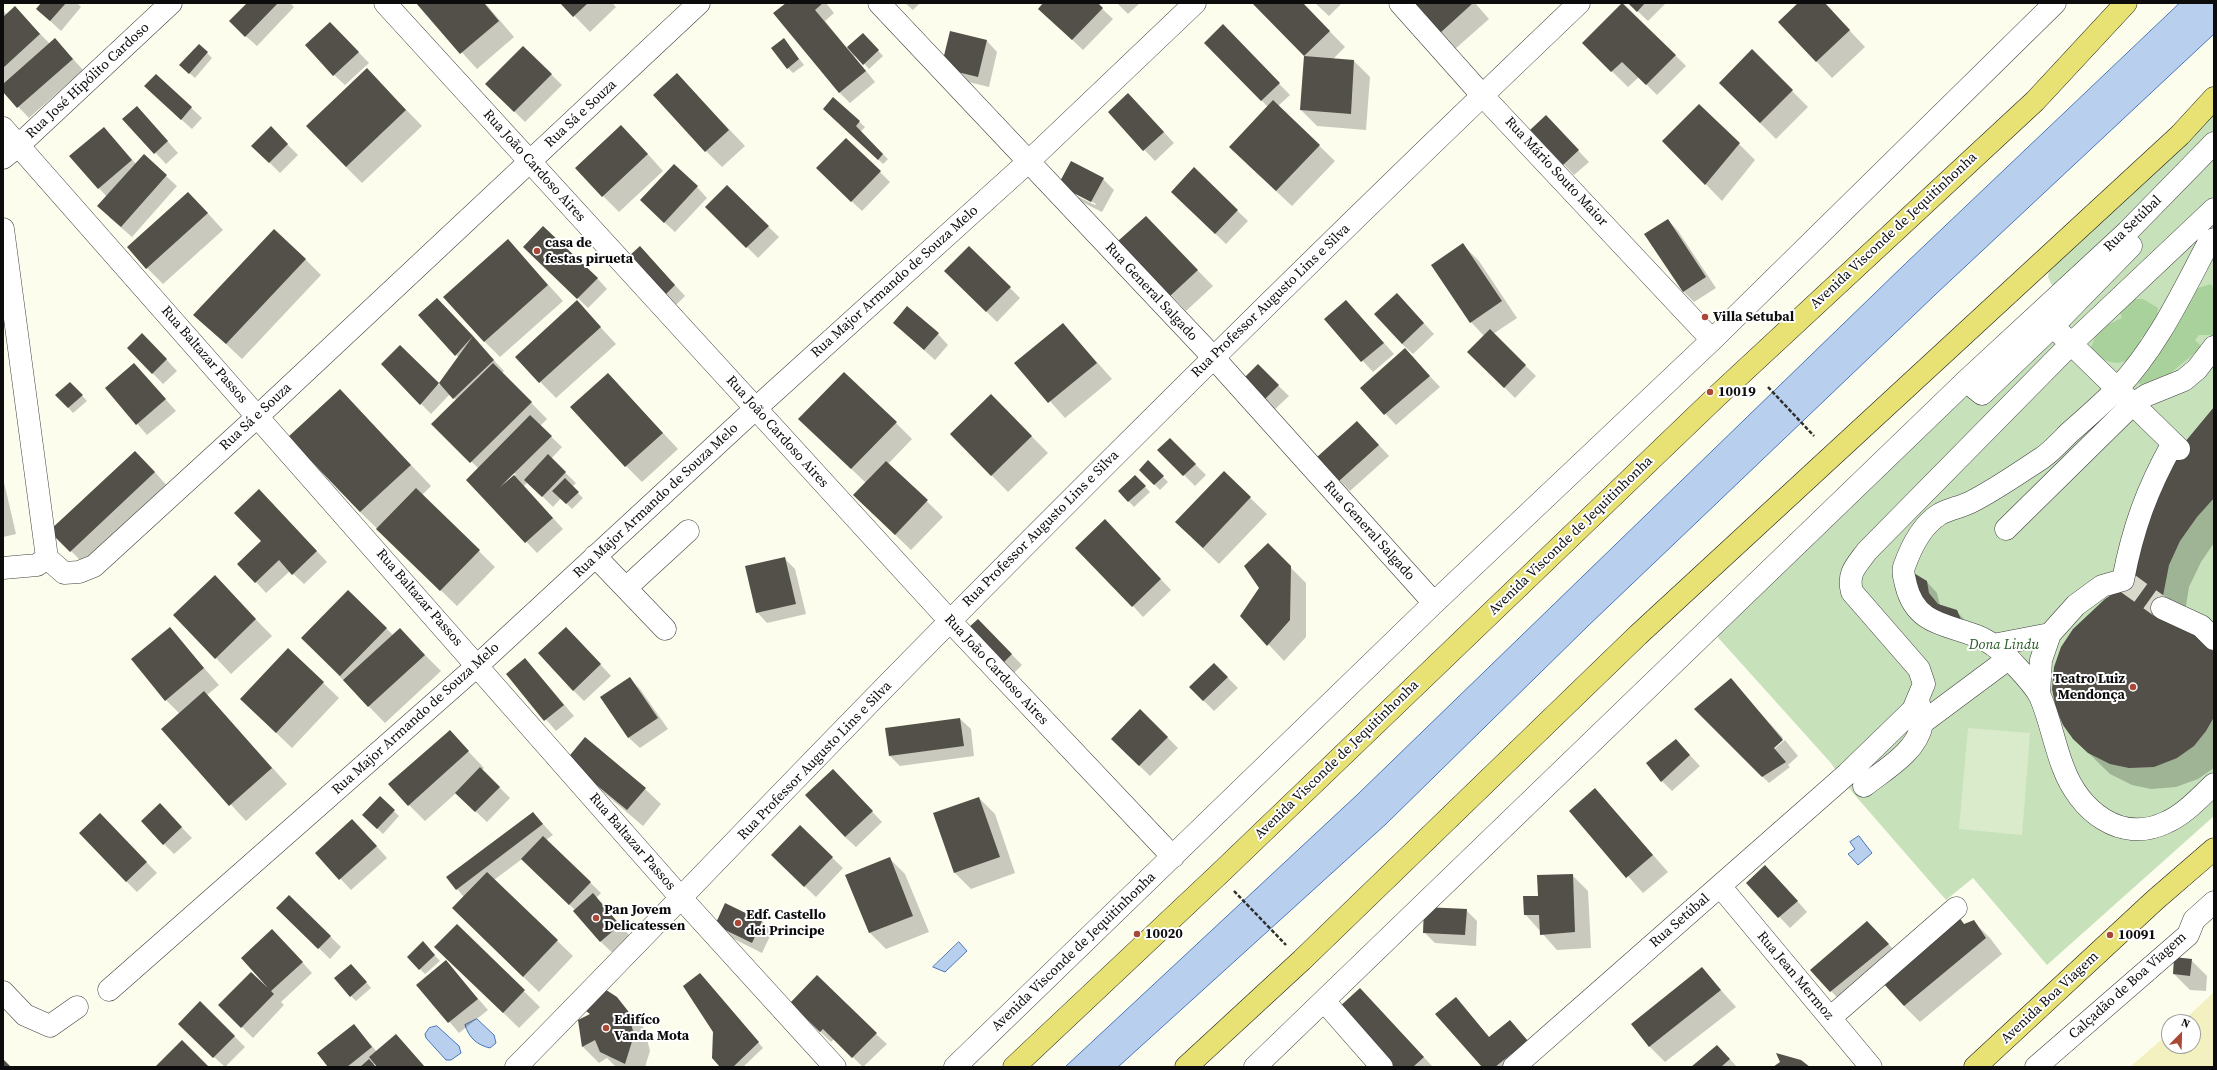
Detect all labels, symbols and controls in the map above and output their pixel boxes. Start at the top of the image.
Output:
street label: Rua José Hipólito Cardoso [23,20,153,142]
street label: Rua Sá e Souza [542,77,620,151]
street label: Rua João Cardoso Aires [479,106,589,226]
street label: Rua Mário Souto Maior [1501,114,1611,230]
street label: Avenida Visconde de Jequitinhonha [1807,149,1981,313]
street label: Rua Setúbal [2101,192,2165,256]
street label: Rua Major Armando de Souza Melo [808,202,982,362]
street label: Rua Professor Augusto Lins e Silva [1188,221,1354,381]
place label: casa de festas pirueta [545,235,633,268]
street label: Rua General Salgado [1101,239,1201,345]
marker: casa de festas pirueta [532,246,542,256]
street label: Rua Baltazar Passos [157,303,251,407]
place label: Villa Setubal [1713,309,1794,325]
marker: Villa Setubal [1700,312,1710,322]
street label: Rua João Cardoso Aires [722,372,832,492]
street label: Rua Sá e Souza [217,380,295,454]
place label: 10019 [1718,384,1756,400]
marker: 10019 [1705,387,1715,397]
street label: Rua Major Armando de Souza Melo [570,420,742,582]
street label: Rua Professor Augusto Lins e Silva [959,447,1123,611]
street label: Avenida Visconde de Jequitinhonha [1485,453,1657,619]
street label: Rua General Salgado [1320,478,1418,584]
street label: Rua Baltazar Passos [372,546,466,650]
street label: Rua João Cardoso Aires [940,611,1052,729]
park label: Dona Lindu [1969,637,2039,653]
street label: Rua Major Armando de Souza Melo [329,639,503,799]
place label: Teatro Luiz Mendonça [2053,671,2125,704]
street label: Avenida Visconde de Jequitinhonha [1251,677,1423,843]
street label: Rua Professor Augusto Lins e Silva [735,678,895,844]
marker: Teatro Luiz Mendonça [2128,682,2138,692]
street label: Rua Baltazar Passos [585,790,679,894]
street label: Avenida Visconde de Jequitinhonha [988,869,1160,1035]
street label: Rua Setúbal [1647,890,1713,952]
place label: Pan Jovem Delicatessen [604,902,685,934]
place label: Edf. Castello dei Principe [746,907,826,940]
marker: Pan Jovem Delicatessen [591,913,601,923]
marker: Edf. Castello dei Principe [733,918,743,928]
place label: 10020 [1145,926,1183,942]
place label: 10091 [2118,927,2156,943]
street label: Rua Jean Mermoz [1753,928,1837,1024]
marker: 10020 [1132,929,1142,939]
street label: Calçadão de Boa Viagem [2066,929,2190,1043]
marker: 10091 [2105,930,2115,940]
street label: Avenida Boa Viagem [1998,948,2102,1048]
place label: Edifíco Vanda Mota [614,1012,689,1044]
north arrow [2161,1014,2201,1054]
text: N [2179,1015,2192,1032]
marker: Edifíco Vanda Mota [601,1023,611,1033]

